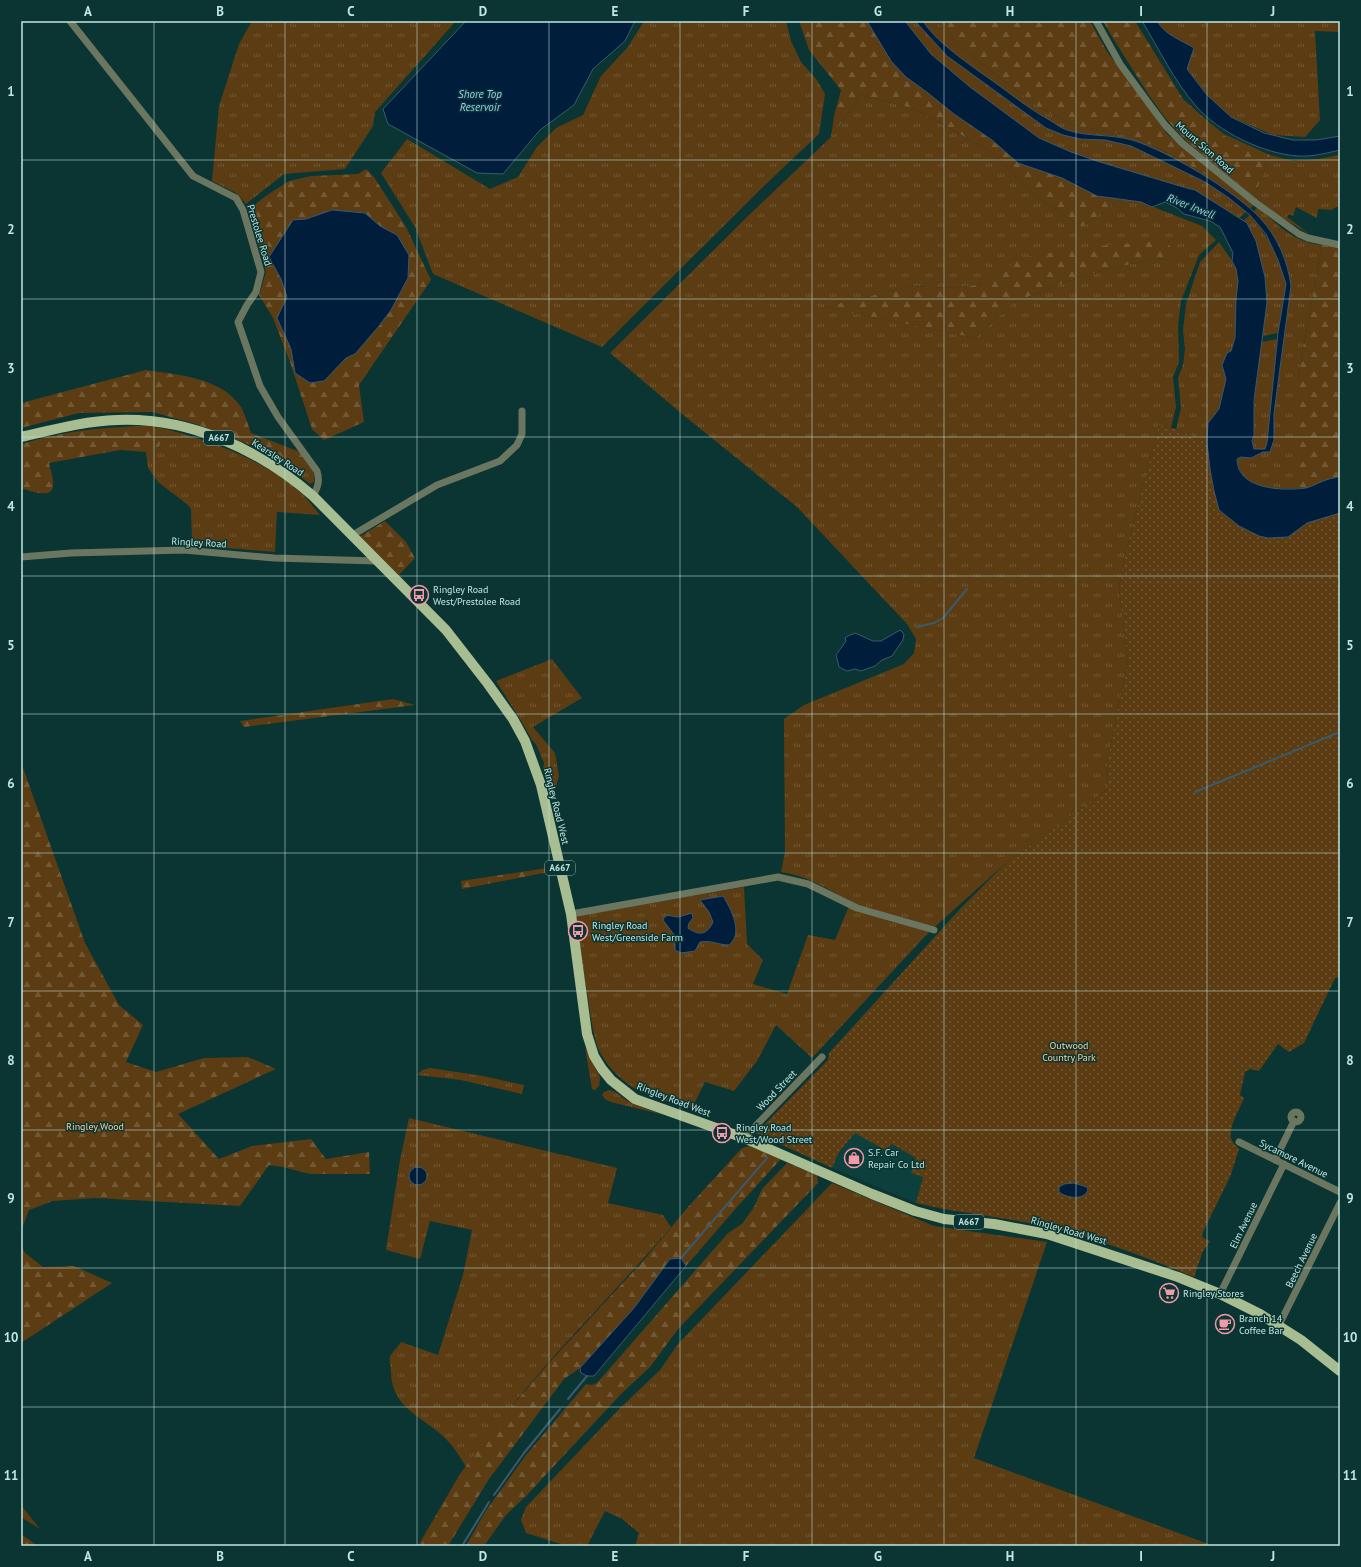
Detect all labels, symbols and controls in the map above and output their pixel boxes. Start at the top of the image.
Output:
text: A [84,3,92,20]
text: B [216,3,224,20]
text: C [347,3,355,20]
text: D [479,3,487,20]
text: E [612,3,619,20]
text: F [743,3,750,20]
text: G [874,3,882,20]
text: H [1006,3,1014,20]
text: I [1139,3,1143,20]
text: J [1270,3,1275,20]
text: 1 [7,83,15,100]
text: 1 [1346,83,1354,100]
water label: Shore Top Reservoir [458,87,502,114]
street label: Mount Sion Road [1173,119,1236,176]
water label: River Irwell [1165,190,1217,222]
street label: Prestolee Road [244,203,275,267]
text: 2 [7,221,15,238]
text: 2 [1346,221,1354,238]
text: 3 [7,360,15,377]
text: 3 [1346,360,1354,377]
road number: A667 [204,431,234,445]
street label: Kearsley Road [249,436,306,479]
text: 4 [7,498,15,515]
text: 4 [1346,498,1354,515]
street label: Ringley Road [171,535,227,550]
place label: Ringley Road West/Prestolee Road [433,583,520,608]
bus stop icon: Ringley Road West/Prestolee Road [408,584,430,606]
text: 5 [7,637,15,654]
text: 5 [1346,637,1354,654]
street label: Ringley Road West [541,767,572,846]
text: 6 [7,775,15,792]
text: 6 [1346,775,1354,792]
road number: A667 [545,861,575,875]
text: 7 [7,914,15,931]
text: 7 [1346,914,1354,931]
place label: Ringley Road West/Greenside Farm [592,919,683,944]
bus stop icon: Ringley Road West/Greenside Farm [567,920,589,942]
park label: Outwood Country Park [1042,1039,1096,1064]
text: 8 [7,1052,15,1069]
text: 8 [1346,1052,1354,1069]
street label: Wood Street [754,1067,800,1114]
street label: Ringley Road West [635,1079,713,1120]
park label: Ringley Wood [66,1120,124,1133]
place label: Ringley Road West/Wood Street [736,1121,813,1146]
bus stop icon: Ringley Road West/Wood Street [711,1122,733,1144]
street label: Sycamore Avenue [1257,1136,1330,1181]
place label: S.F. Car Repair Co Ltd [868,1146,925,1171]
shop icon: S.F. Car Repair Co Ltd [843,1147,865,1169]
text: 9 [7,1190,15,1207]
text: 9 [1346,1190,1354,1207]
street label: Elm Avenue [1227,1200,1260,1251]
street label: Ringley Road West [1029,1213,1109,1248]
road number: A667 [954,1215,984,1229]
street label: Beech Avenue [1283,1231,1320,1290]
supermarket icon: Ringley Stores [1158,1282,1180,1304]
place label: Ringley Stores [1183,1287,1244,1300]
place label: Branch 14 Coffee Bar [1239,1312,1283,1337]
cafe icon: Branch 14 Coffee Bar [1214,1313,1236,1335]
text: 10 [4,1329,18,1346]
text: 10 [1343,1329,1357,1346]
text: 11 [4,1467,18,1484]
text: 11 [1343,1467,1357,1484]
text: A [84,1548,92,1565]
text: B [216,1548,224,1565]
text: C [347,1548,355,1565]
text: D [479,1548,487,1565]
text: E [612,1548,619,1565]
text: F [743,1548,750,1565]
text: G [874,1548,882,1565]
text: H [1006,1548,1014,1565]
text: I [1139,1548,1143,1565]
text: J [1270,1548,1275,1565]

